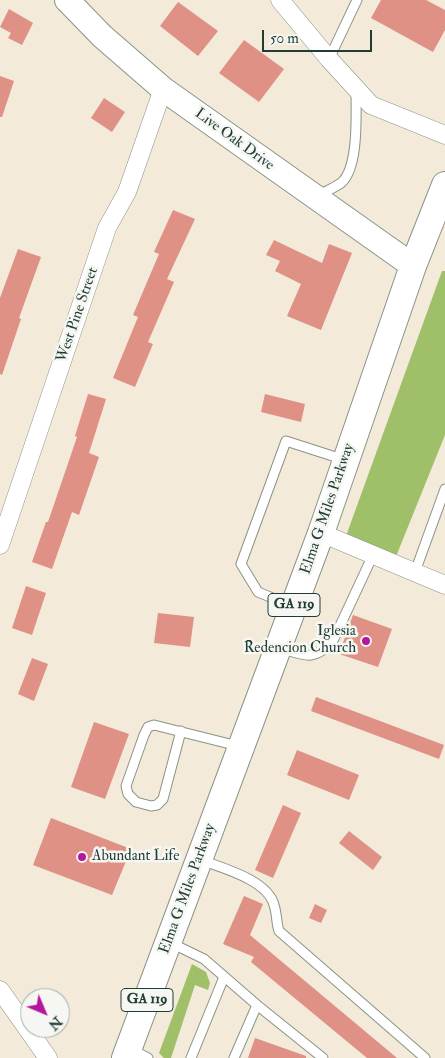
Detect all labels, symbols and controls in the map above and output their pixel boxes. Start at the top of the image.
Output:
scale bar [265,20,375,52]
text: 50 m [270,29,299,48]
street label: Live Oak Drive [191,105,277,175]
street label: West Pine Street [53,265,103,365]
street label: Elma G Miles Parkway [297,441,359,577]
road number: GA 119 [268,594,320,616]
place label: Iglesia Redencion Church [244,623,356,658]
marker: Iglesia Redencion Church [360,635,372,647]
street label: Elma G Miles Parkway [156,821,220,957]
place label: Abundant Life [92,848,179,866]
marker: Abundant Life [76,851,88,863]
north arrow [20,988,70,1038]
road number: GA 119 [121,988,173,1012]
text: N [45,1013,66,1034]

